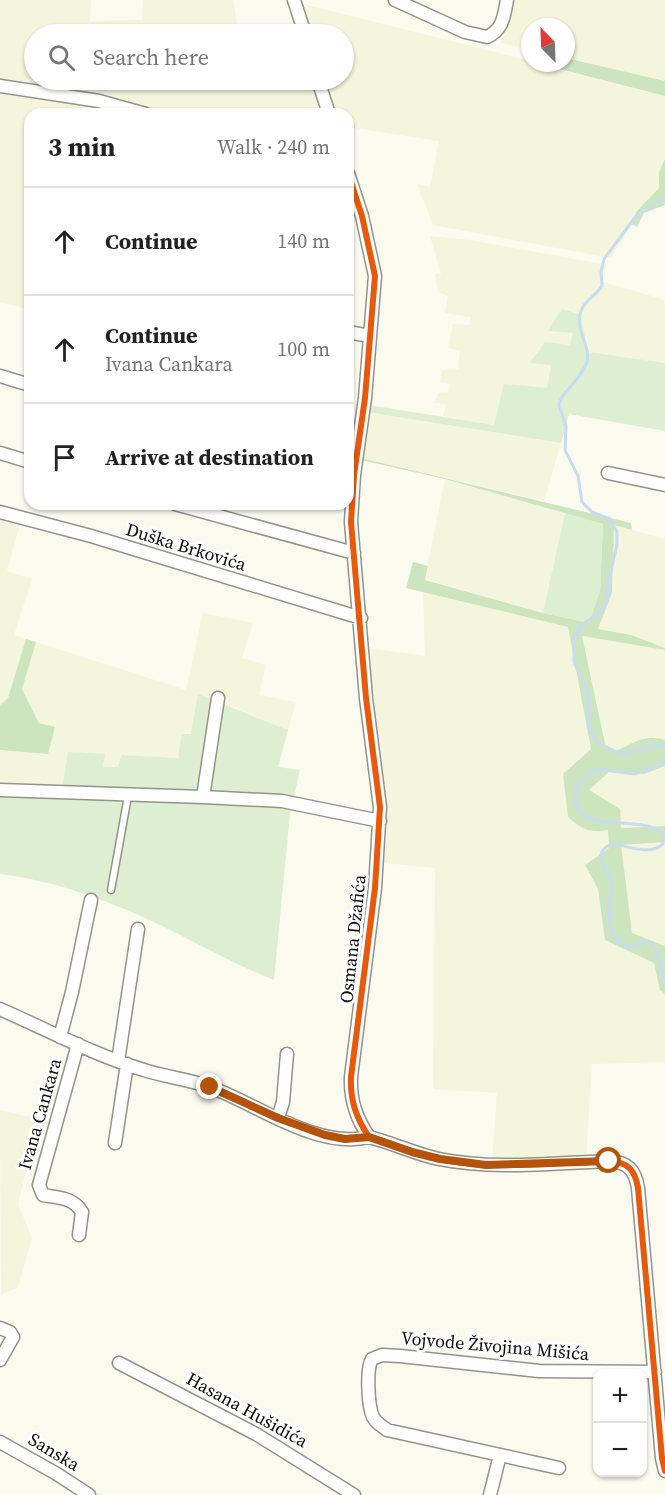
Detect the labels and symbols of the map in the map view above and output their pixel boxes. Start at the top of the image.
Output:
north arrow [521,18,575,72]
street label: Duška Brkovića [123,516,250,577]
street label: Osmana Džafića [333,873,372,1004]
street label: Ivana Cankara [12,1054,68,1173]
route end [196,1073,222,1099]
route start [595,1147,621,1173]
street label: Vojvode Živojina Mišića [400,1325,591,1366]
street label: Hasana Hušidića [182,1366,313,1454]
street label: Sanska [24,1426,85,1477]

